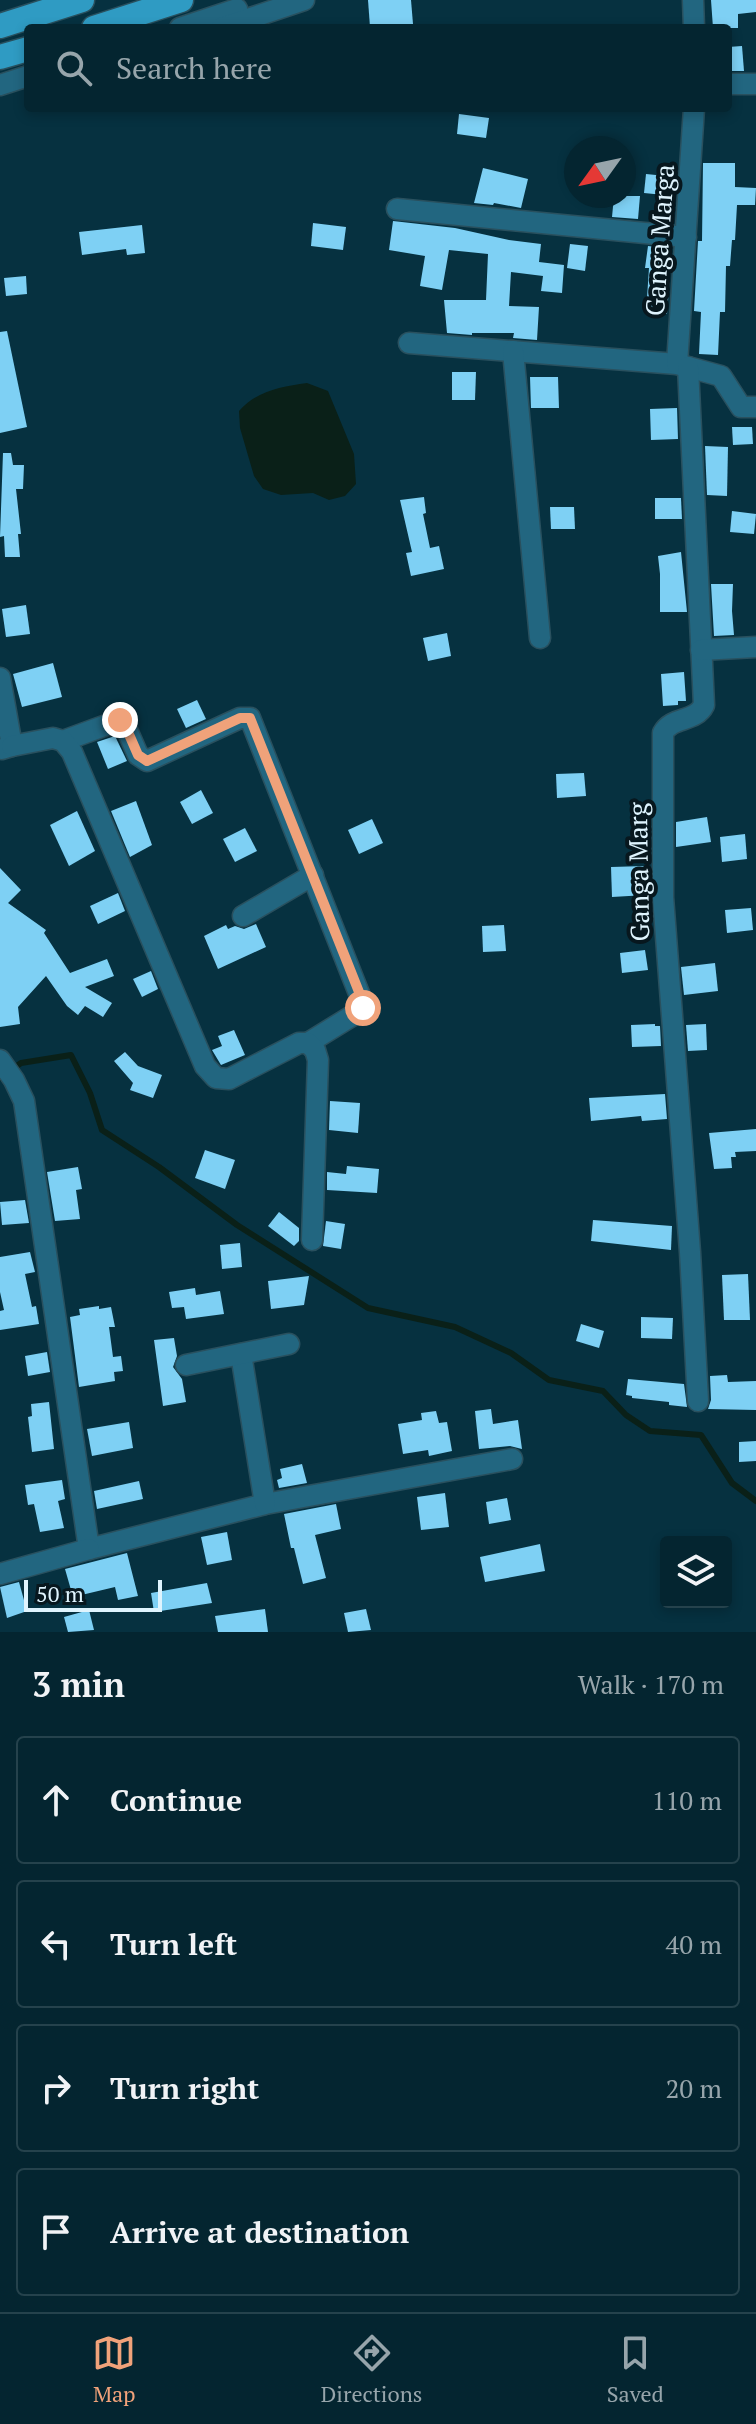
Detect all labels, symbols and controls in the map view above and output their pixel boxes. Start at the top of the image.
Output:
search box [24,24,732,112]
icon: search [52,46,96,90]
text: Search here [116,48,272,88]
north arrow [564,136,636,208]
street label: Ganga Marga [637,163,681,317]
route end [102,702,138,738]
street label: Ganga Marg [620,802,656,942]
route start [345,990,381,1026]
map controls [660,1536,732,1608]
button: layers [660,1536,732,1608]
scale bar [24,1576,162,1612]
text: 50 m [36,1579,84,1608]
text: 3 min [32,1662,125,1707]
text: Walk · 170 m [578,1667,724,1701]
icon: ahead [34,1778,78,1822]
text: Continue [110,1780,242,1820]
text: 110 m [652,1783,722,1817]
icon: left [34,1922,78,1966]
text: Turn left [110,1924,237,1964]
text: 40 m [666,1927,722,1961]
icon: right [34,2066,78,2110]
text: Turn right [110,2068,259,2108]
text: 20 m [666,2071,722,2105]
icon: arrive [34,2210,78,2254]
text: Arrive at destination [110,2212,409,2252]
tab: Map [92,2331,136,2408]
tab: Directions [321,2331,422,2408]
tab: Saved [607,2331,664,2408]

